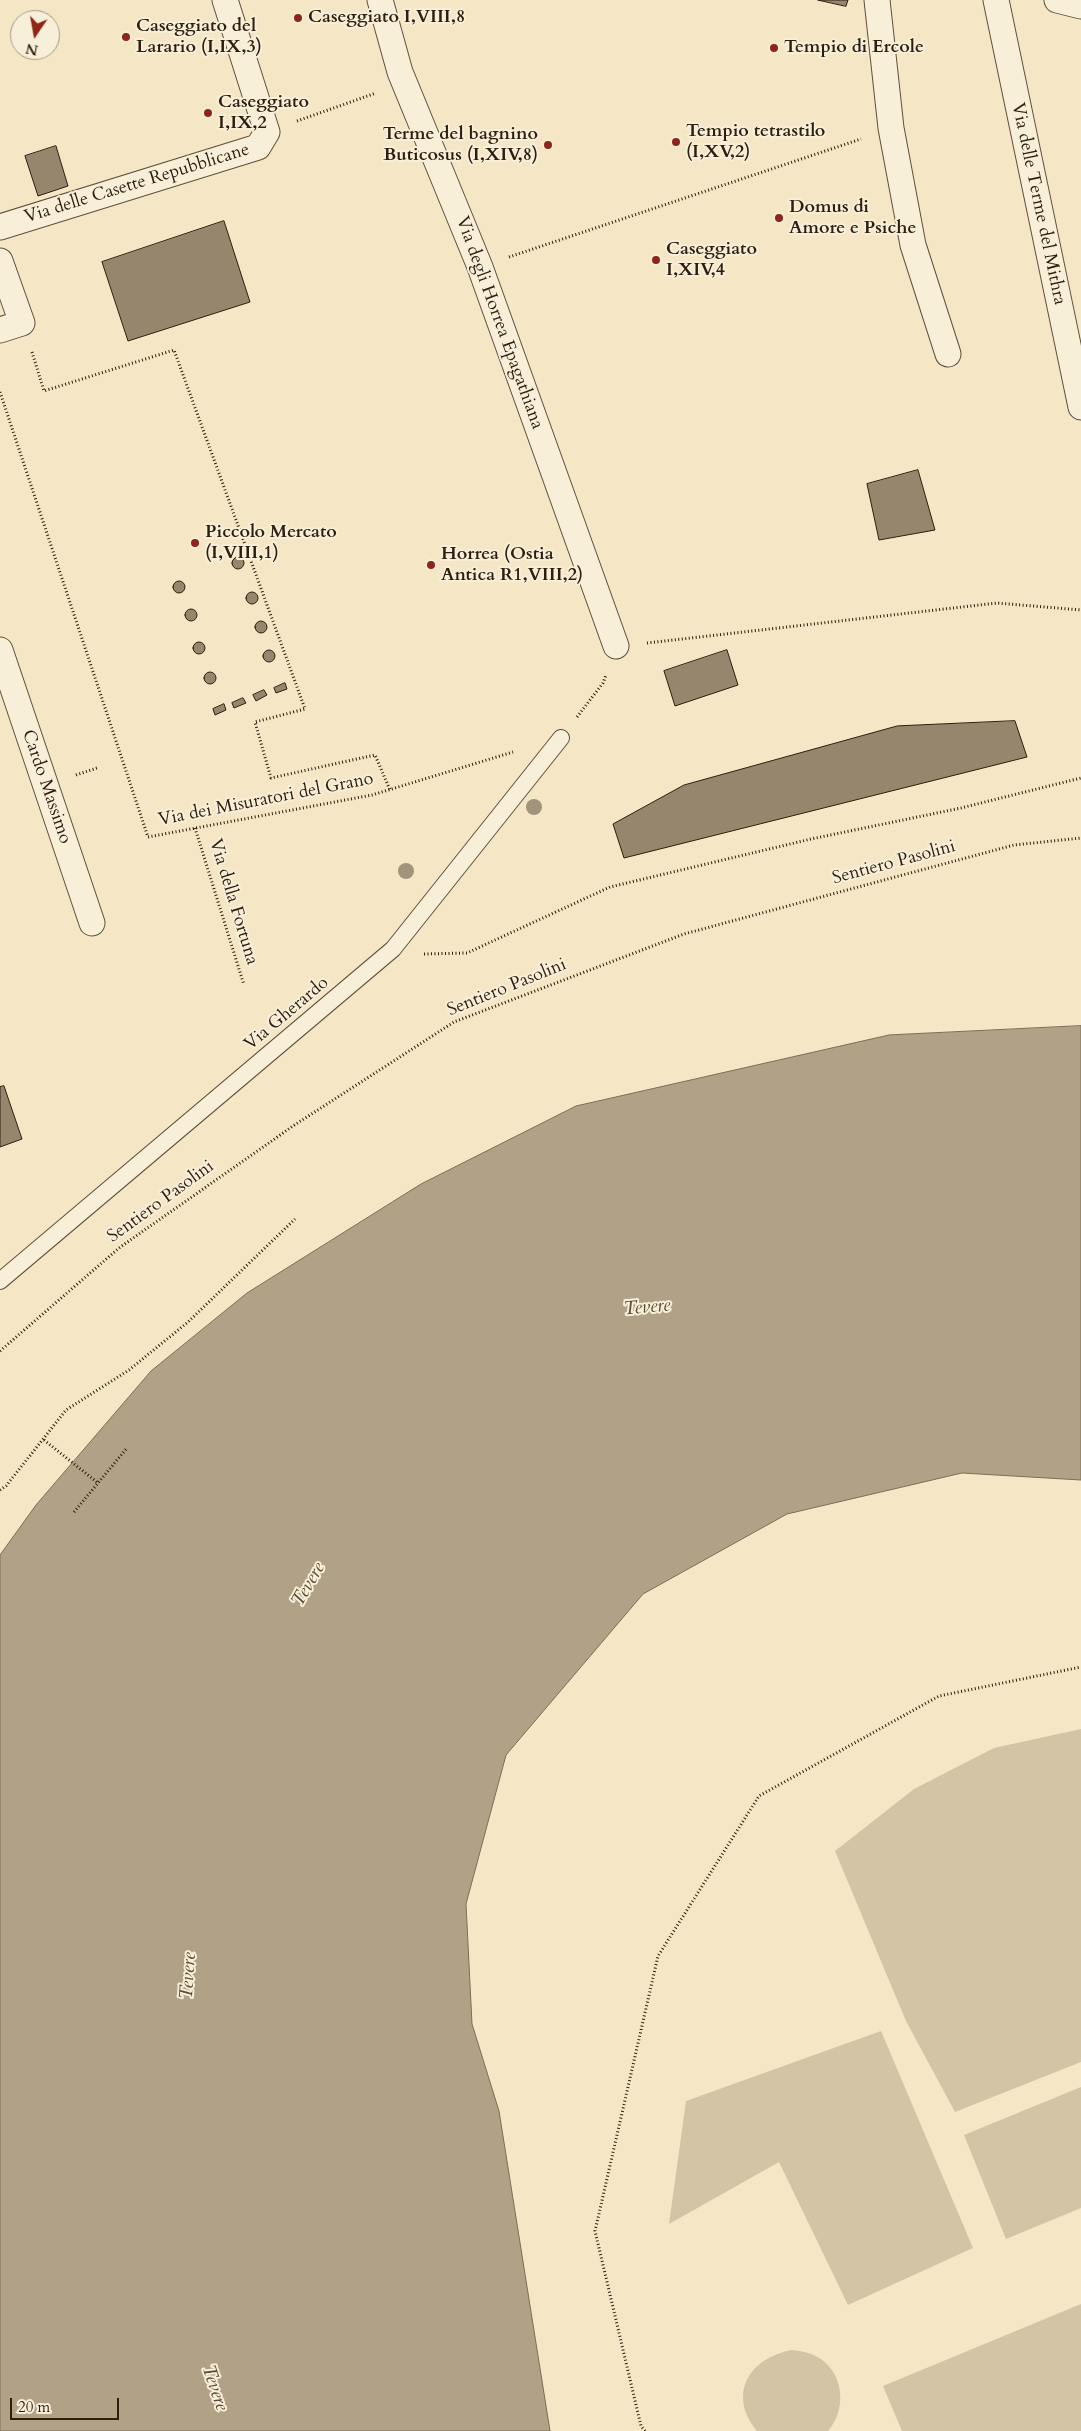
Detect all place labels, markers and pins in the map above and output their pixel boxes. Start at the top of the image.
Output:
place label: Caseggiato I,VIII,8 [308,7,465,29]
marker: Caseggiato I,VIII,8 [292,12,304,24]
place label: Caseggiato del Larario (I,IX,3) [136,16,262,58]
marker: Caseggiato del Larario (I,IX,3) [120,31,132,43]
place label: Tempio di Ercole [784,37,924,59]
marker: Tempio di Ercole [768,42,780,54]
place label: Caseggiato I,IX,2 [218,92,309,134]
marker: Caseggiato I,IX,2 [202,107,214,119]
place label: Tempio tetrastilo (I,XV,2) [686,121,825,163]
place label: Terme del bagnino Buticosus (I,XIV,8) [383,124,538,166]
marker: Tempio tetrastilo (I,XV,2) [670,136,682,148]
marker: Terme del bagnino Buticosus (I,XIV,8) [542,139,554,151]
place label: Domus di Amore e Psiche [789,197,916,240]
marker: Domus di Amore e Psiche [773,212,785,224]
place label: Caseggiato I,XIV,4 [666,239,757,282]
marker: Caseggiato I,XIV,4 [650,254,662,266]
place label: Piccolo Mercato (I,VIII,1) [205,522,337,564]
marker: Piccolo Mercato (I,VIII,1) [189,537,201,549]
place label: Horrea (Ostia Antica R1,VIII,2) [441,544,583,586]
marker: Horrea (Ostia Antica R1,VIII,2) [425,559,437,571]

